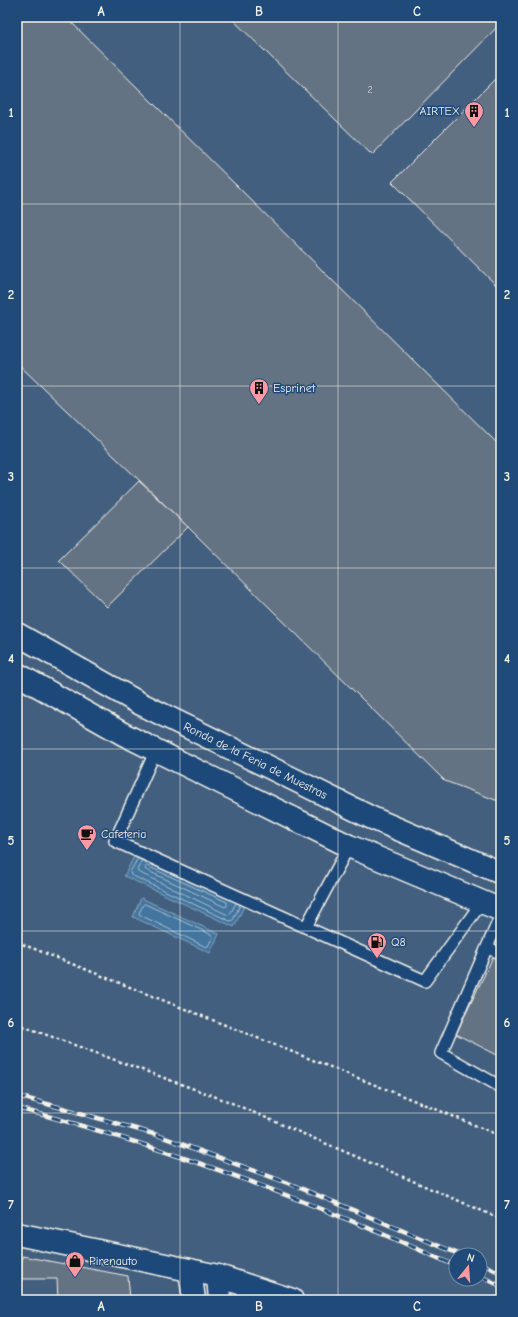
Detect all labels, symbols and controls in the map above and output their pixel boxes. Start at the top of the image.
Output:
text: A [97,4,105,19]
text: B [255,4,263,19]
text: C [413,4,421,19]
house number: 2 [367,84,373,96]
building icon: AIRTEX [463,100,485,128]
place label: AIRTEX [419,104,460,118]
text: 1 [8,105,14,120]
text: 1 [504,105,510,120]
text: 2 [8,287,14,302]
text: 2 [504,287,510,302]
building icon: Esprinet [248,377,270,405]
place label: Esprinet [273,381,316,395]
text: 3 [8,469,14,484]
text: 3 [504,469,510,484]
text: 4 [8,651,14,666]
text: 4 [504,651,510,666]
street label: Ronda de la Feria de Muestras [181,719,330,802]
cafe icon: Cafeteria [76,823,98,851]
place label: Cafeteria [101,827,146,841]
text: 5 [8,833,15,848]
text: 5 [504,833,511,848]
fuel station icon: Q8 [366,931,388,959]
place label: Q8 [391,935,406,949]
text: 6 [8,1015,15,1030]
text: 6 [504,1015,511,1030]
text: 7 [8,1197,14,1212]
text: 7 [504,1197,510,1212]
north arrow [448,1247,488,1287]
shop icon: Pirenauto [64,1250,86,1278]
text: N [465,1251,476,1265]
place label: Pirenauto [89,1254,137,1268]
text: A [97,1299,105,1314]
text: B [255,1299,263,1314]
text: C [413,1299,421,1314]

